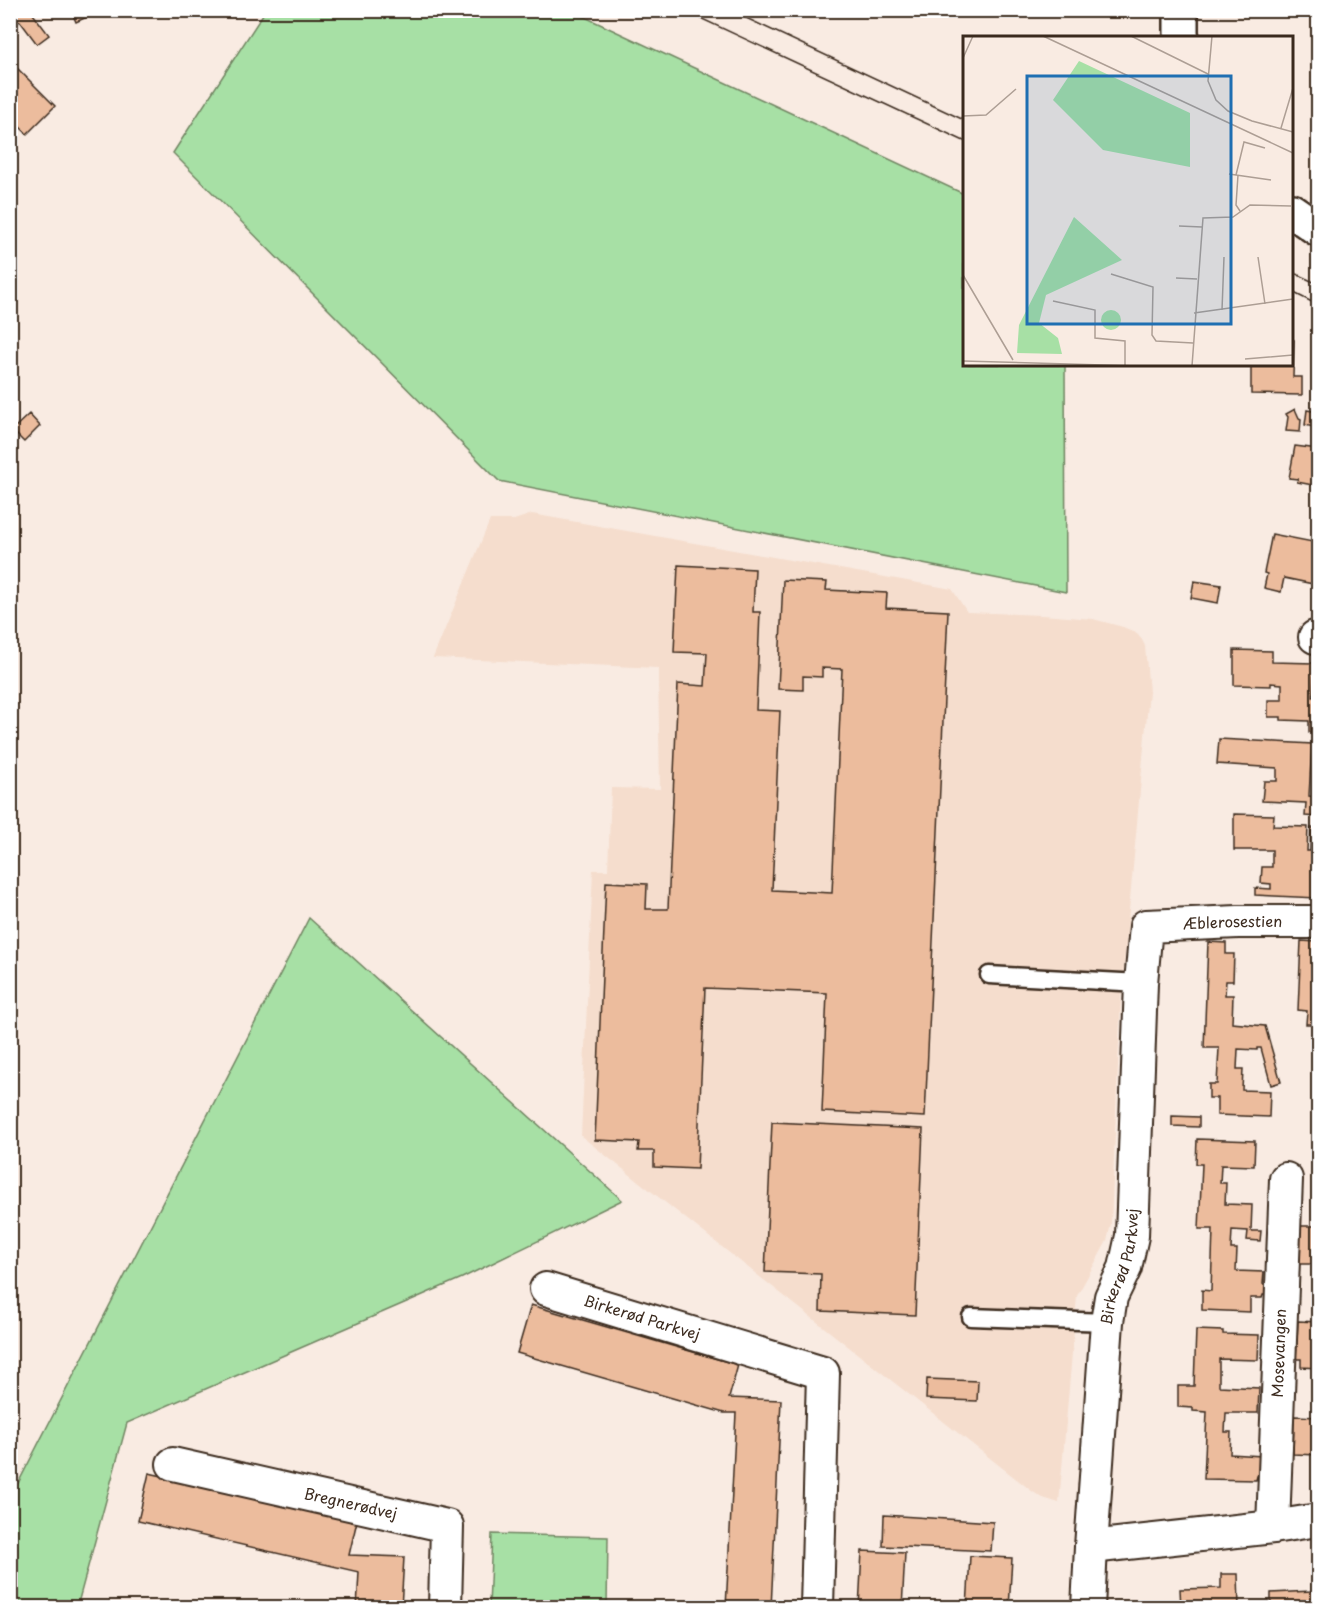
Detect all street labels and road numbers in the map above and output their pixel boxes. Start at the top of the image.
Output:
street label: Æblerosestien [1183,909,1282,934]
street label: Birkerød Parkvej [1094,1208,1143,1327]
street label: Birkerød Parkvej [581,1288,703,1345]
street label: Mosevangen [1265,1308,1291,1398]
street label: Bregnerødvej [302,1481,400,1524]

